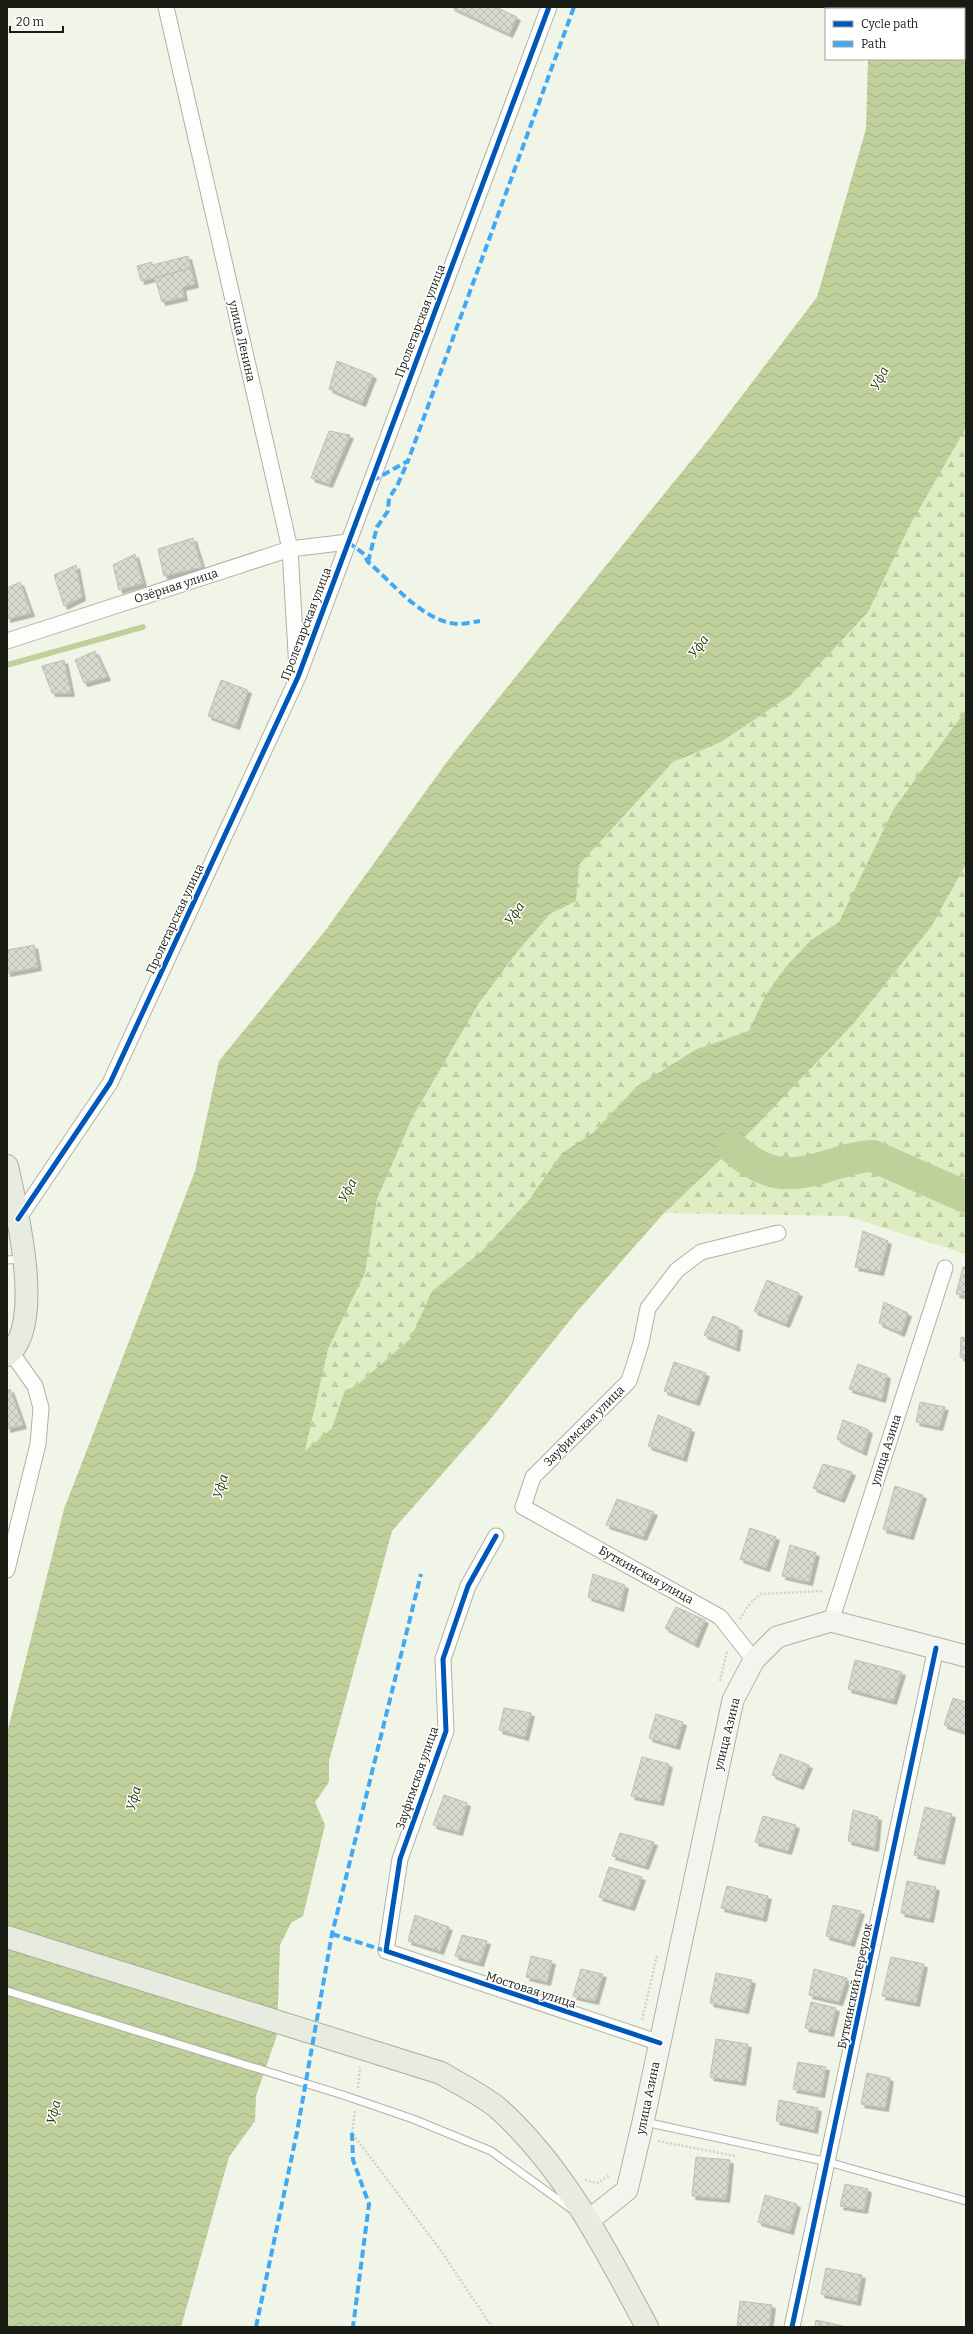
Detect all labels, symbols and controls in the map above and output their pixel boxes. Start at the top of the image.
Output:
scale bar [10,8,63,34]
legend [825,8,965,60]
text: 20 m [16,15,45,29]
text: Cycle path [861,17,919,31]
text: Path [861,37,887,51]
street label: Пролетарская улица [392,262,448,380]
street label: улица Ленина [226,298,258,383]
water label: Уфа [867,364,892,393]
street label: Пролетарская улица [278,565,334,683]
street label: Озёрная улица [132,566,220,606]
water label: Уфа [685,632,712,661]
street label: Пролетарская улица [143,861,207,976]
water label: Уфа [501,899,527,928]
water label: Уфа [335,1176,360,1205]
street label: Зауфимская улица [541,1383,627,1469]
street label: улица Азина [868,1412,904,1488]
water label: Уфа [210,1472,231,1500]
street label: Буткинская улица [596,1543,696,1607]
street label: улица Азина [711,1696,743,1773]
street label: Зауфимская улица [393,1724,441,1831]
water label: Уфа [123,1784,144,1812]
street label: Буткинский переулок [835,1922,875,2050]
street label: Мостовая улица [484,1969,578,2011]
street label: улица Азина [633,2060,663,2137]
water label: Уфа [43,2098,64,2126]

